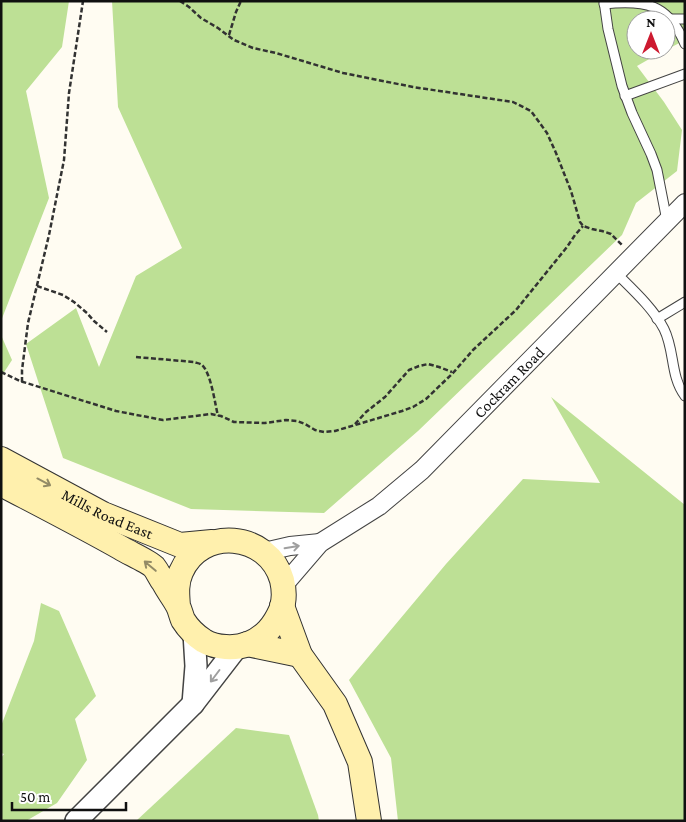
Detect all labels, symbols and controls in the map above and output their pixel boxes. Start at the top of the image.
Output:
north arrow [626,10,676,60]
text: N [646,14,656,30]
street label: Cockram Road [470,343,548,421]
one-way arrow [36,478,51,487]
street label: Mills Road East [59,485,156,542]
one-way arrow [283,541,299,551]
one-way arrow [144,561,157,573]
one-way arrow [209,669,220,682]
scale bar [12,780,126,812]
text: 50 m [20,789,50,805]

